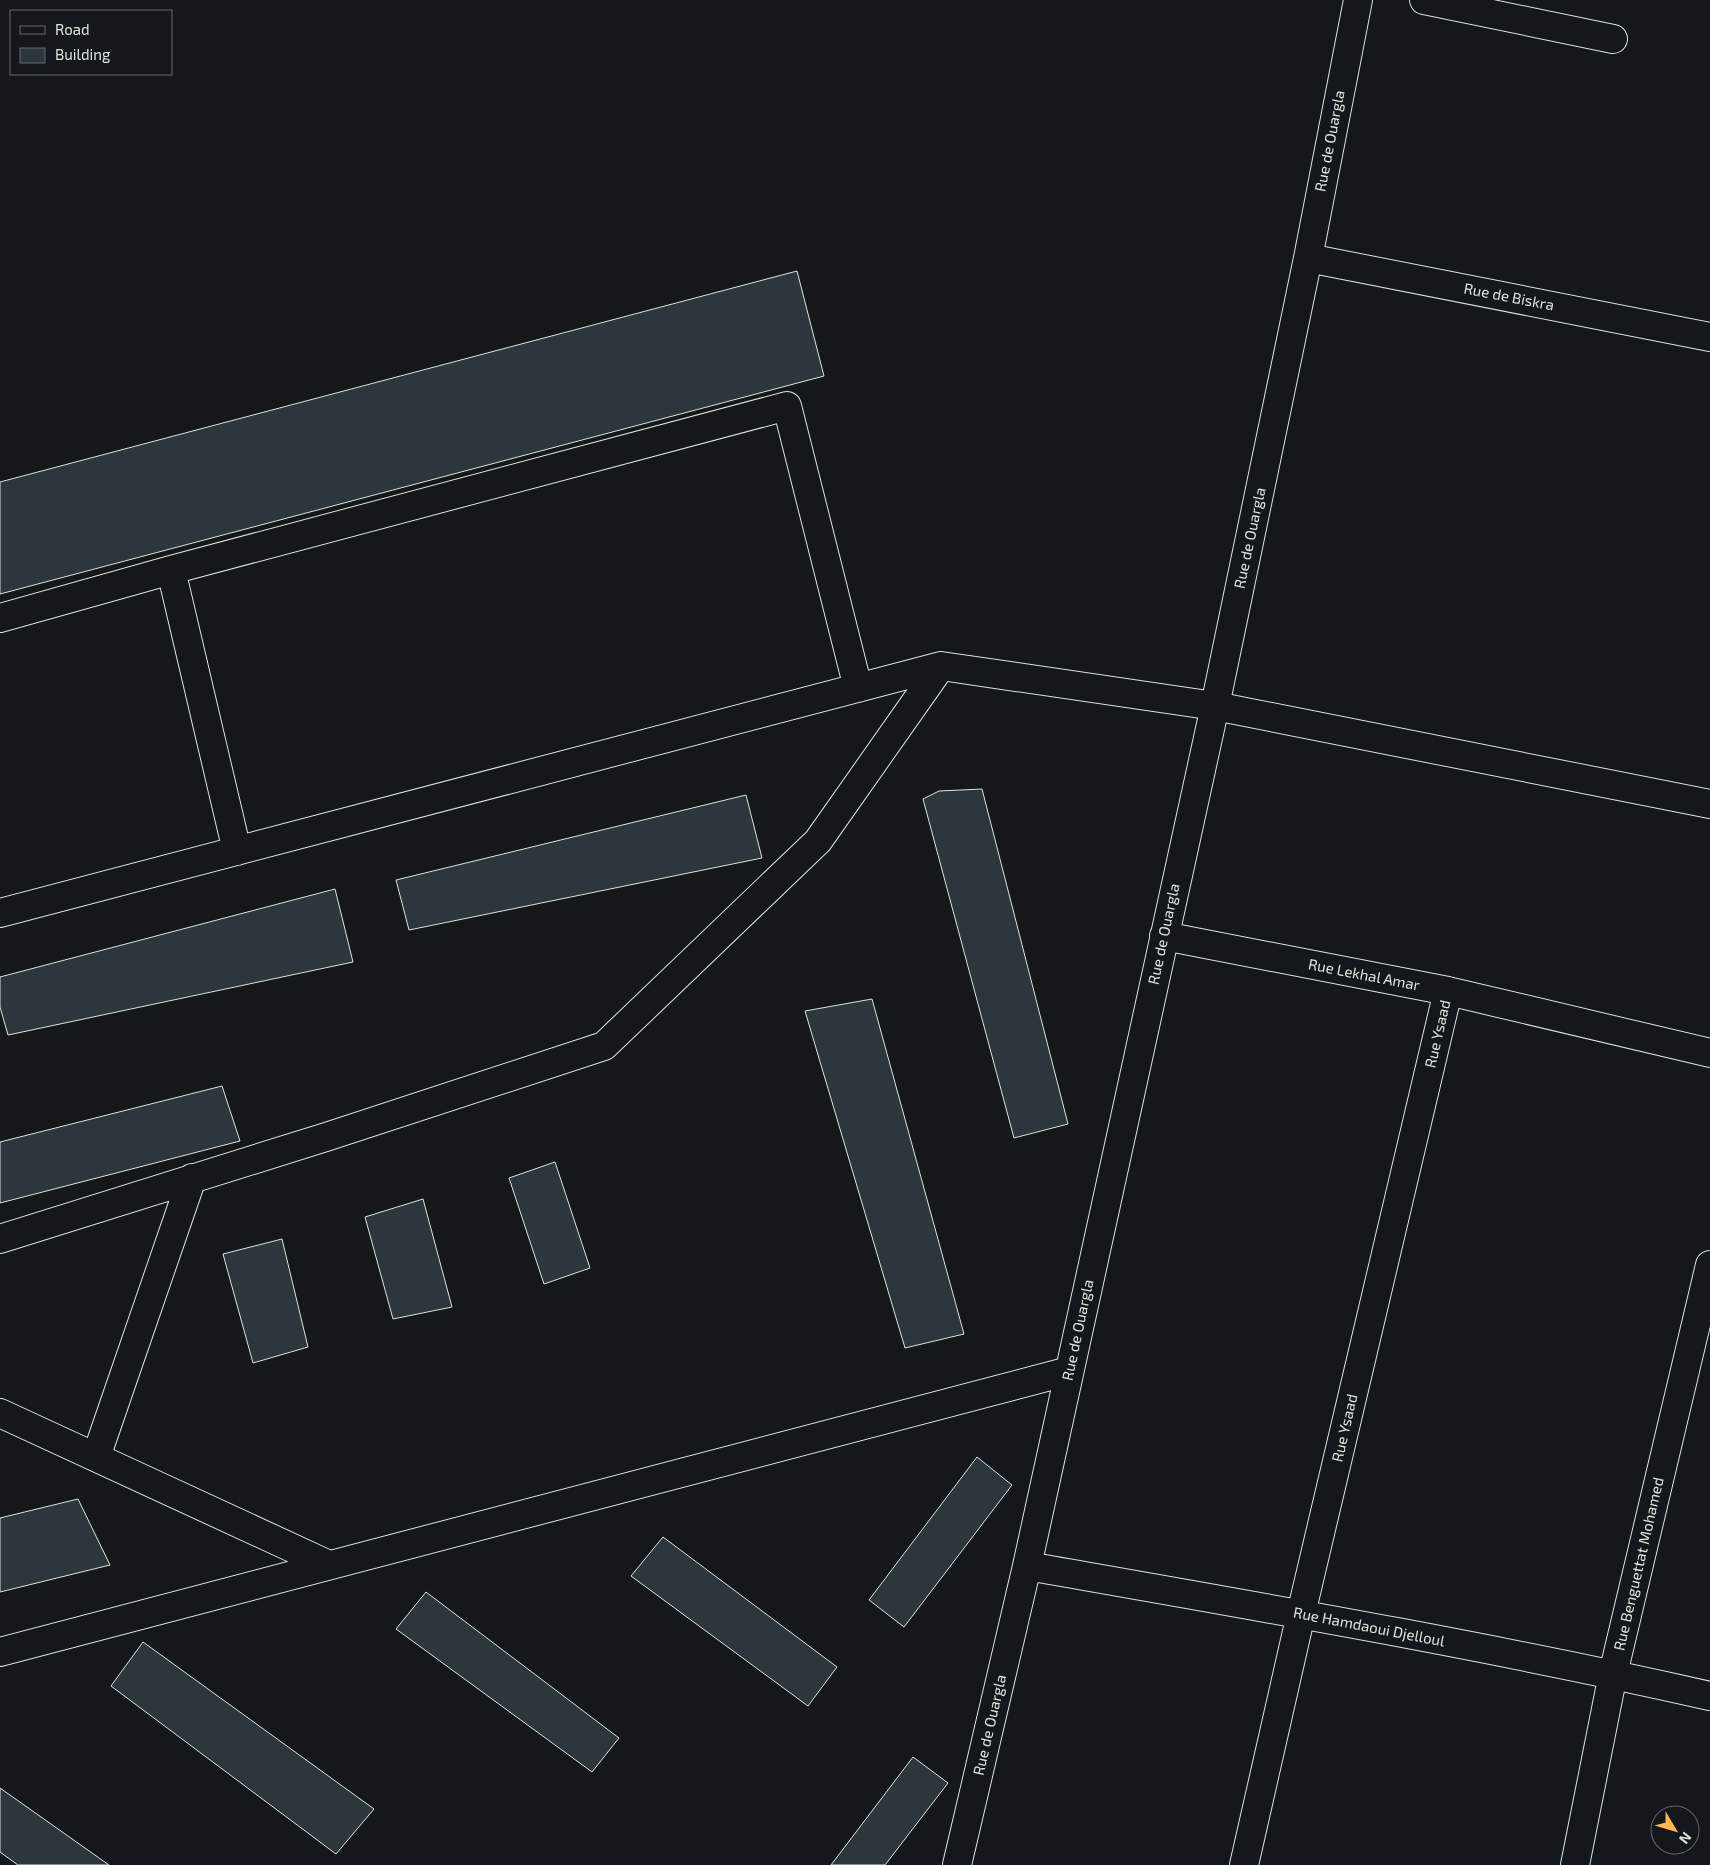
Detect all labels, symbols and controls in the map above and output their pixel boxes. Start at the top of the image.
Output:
legend [10,10,172,75]
text: Road [55,20,90,38]
text: Building [55,45,111,63]
street label: Rue de Ouargla [1310,89,1348,193]
street label: Rue de Biskra [1462,278,1556,314]
street label: Rue de Ouargla [1230,486,1269,590]
street label: Rue de Ouargla [1144,882,1183,986]
street label: Rue Lekhal Amar [1307,954,1422,994]
street label: Rue Ysaad [1420,998,1454,1070]
street label: Rue de Ouargla [1058,1278,1097,1382]
street label: Rue Ysaad [1327,1392,1361,1464]
street label: Rue Benguettat Mohamed [1609,1475,1667,1652]
street label: Rue Hamdaoui Djelloul [1292,1603,1447,1651]
street label: Rue de Ouargla [969,1673,1009,1777]
north arrow [1650,1805,1700,1855]
text: N [1676,1829,1695,1848]

